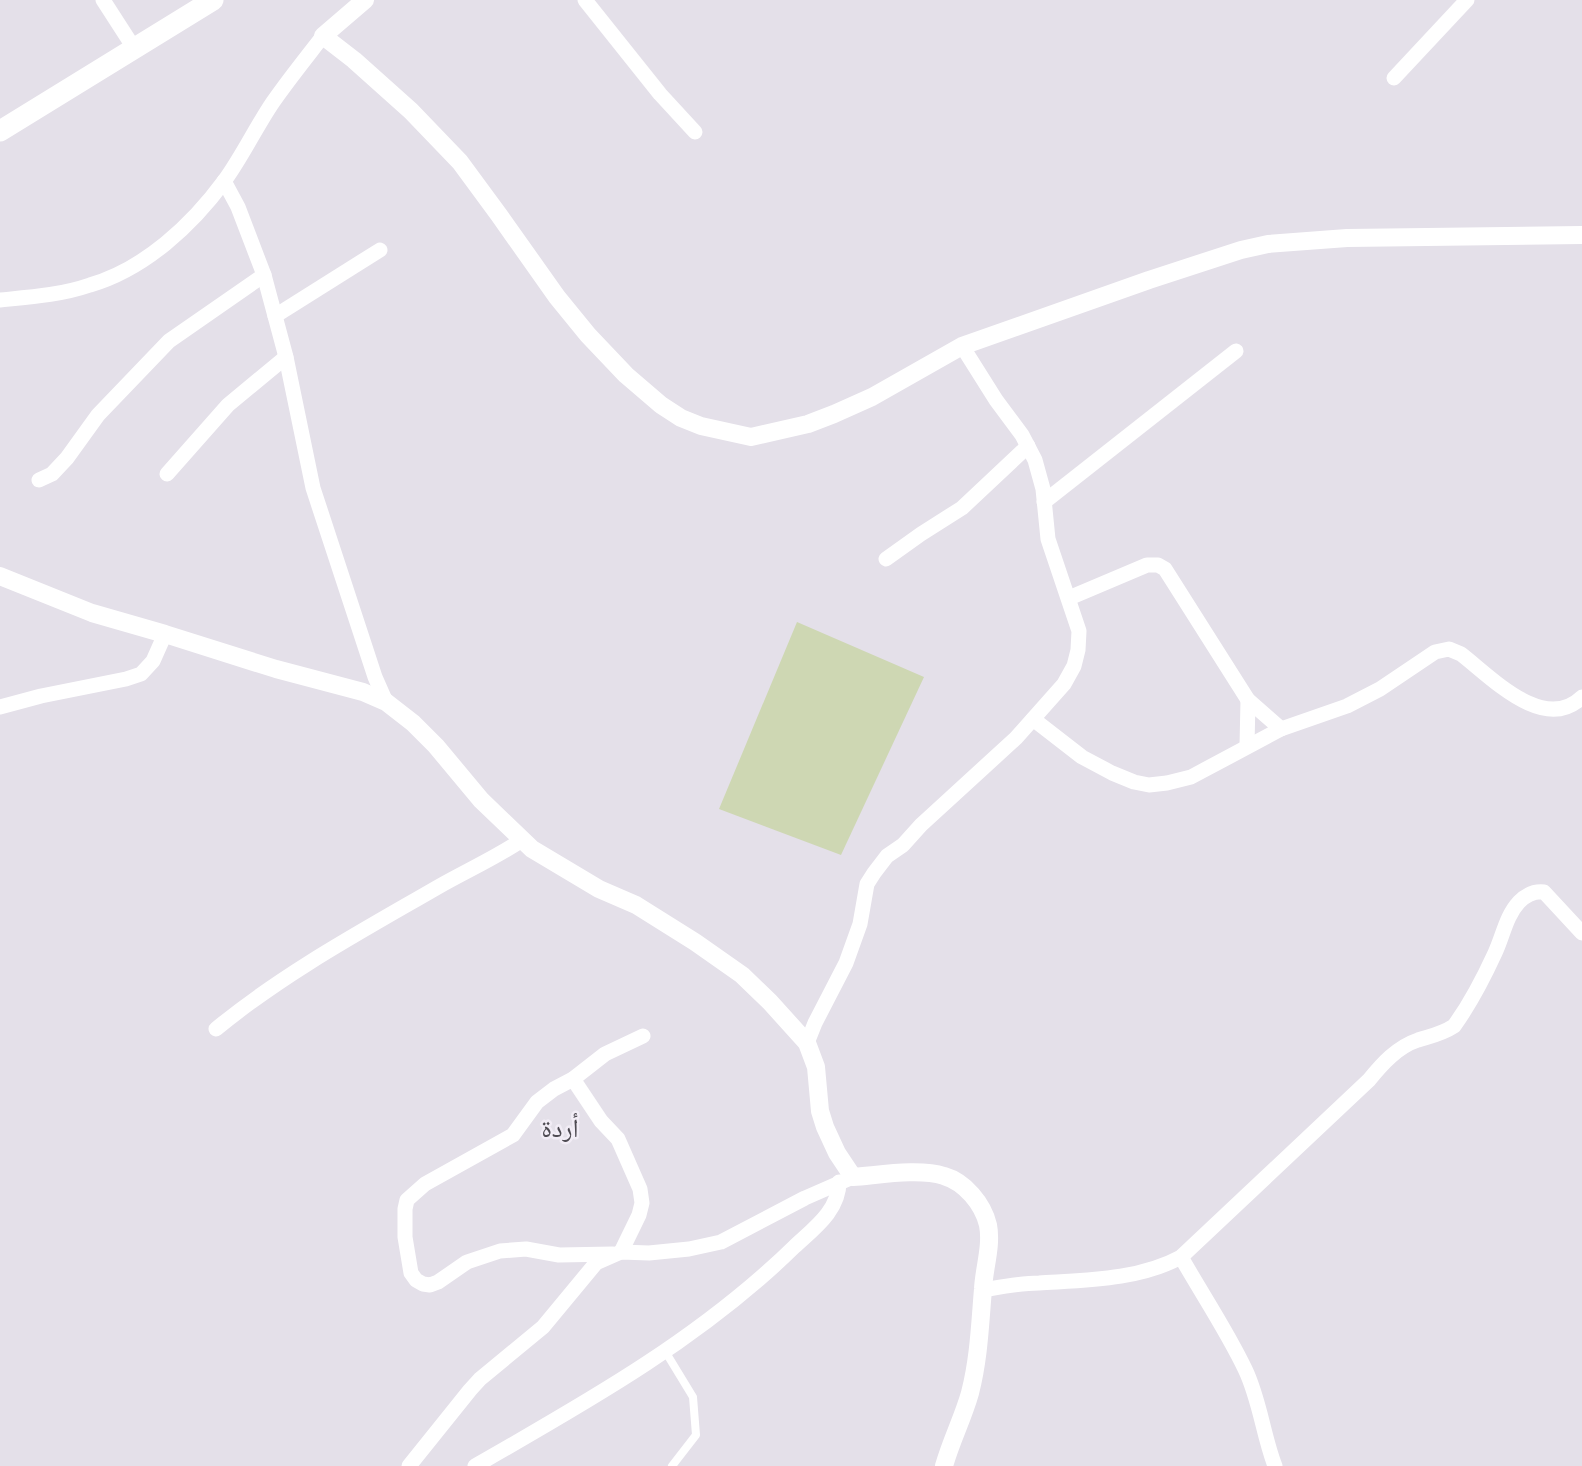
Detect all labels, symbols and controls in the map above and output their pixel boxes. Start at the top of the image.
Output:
district label: أردة [541,1109,579,1147]

